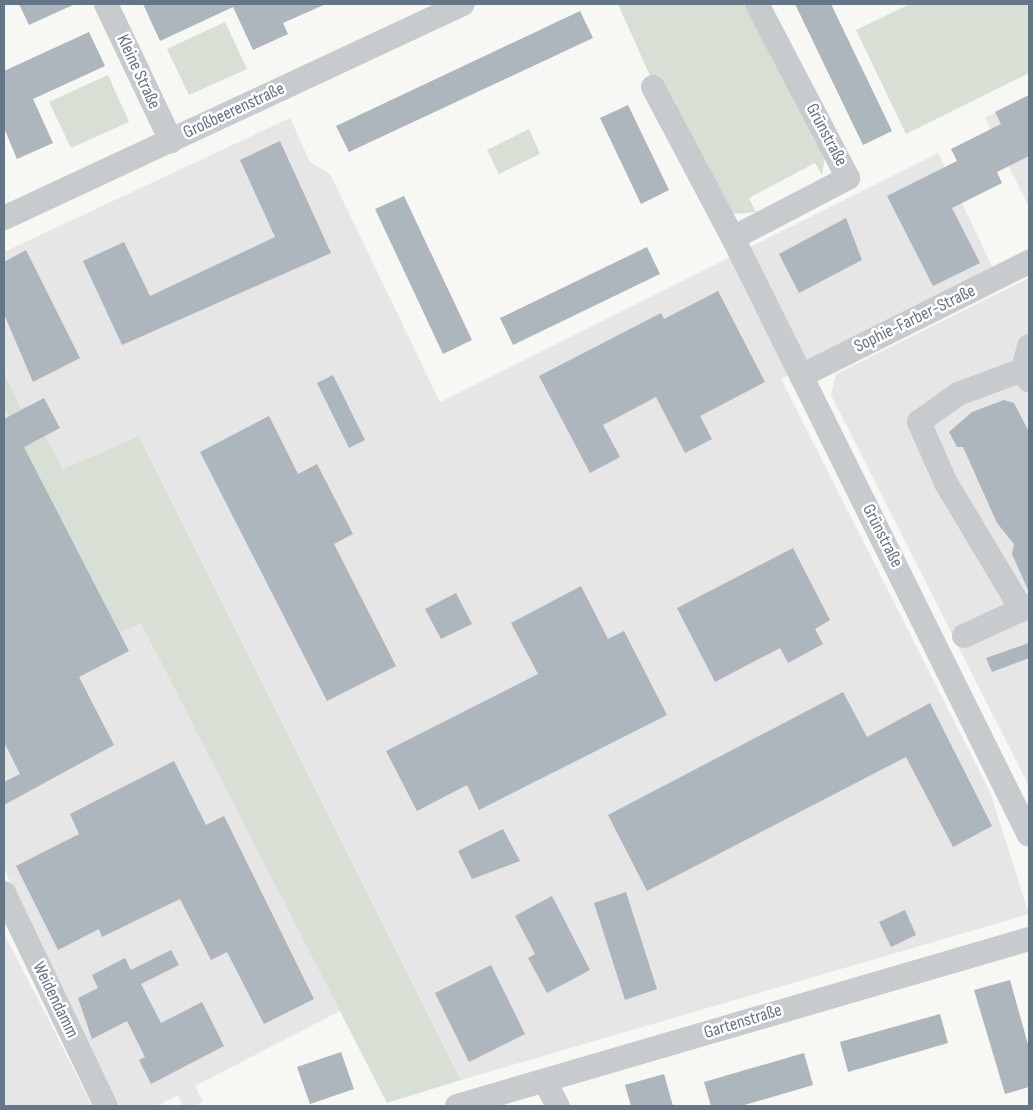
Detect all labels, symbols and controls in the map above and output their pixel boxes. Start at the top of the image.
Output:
street label: Kleine Straße [111,31,165,113]
street label: Großbeerenstraße [180,78,288,144]
street label: Grünstraße [801,100,851,170]
street label: Sophie-Farber-Straße [851,280,979,358]
street label: Grünstraße [857,501,907,571]
street label: Weidendamm [27,958,83,1042]
street label: Gartenstraße [702,1000,784,1044]

